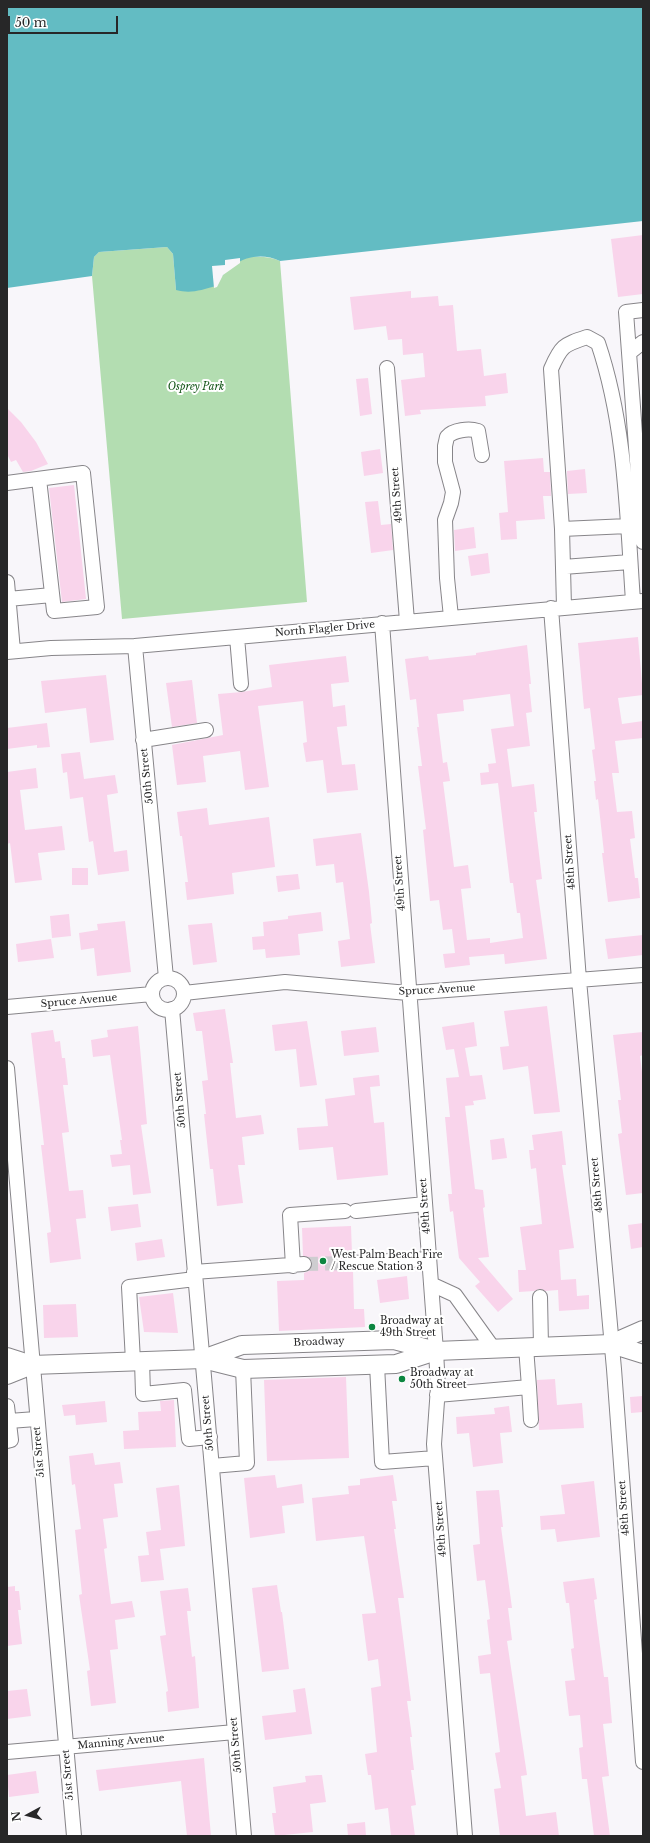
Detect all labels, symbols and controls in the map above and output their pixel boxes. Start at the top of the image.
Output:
scale bar [10,8,120,34]
text: 50 m [15,15,47,30]
park label: Osprey Park [168,381,224,393]
street label: 49th Street [389,467,405,523]
street label: North Flagler Drive [275,619,375,639]
street label: 50th Street [138,747,156,805]
street label: 48th Street [562,834,578,890]
street label: 49th Street [392,855,408,911]
street label: Spruce Avenue [398,982,476,998]
street label: Spruce Avenue [40,992,118,1010]
street label: 50th Street [172,1071,188,1129]
street label: 48th Street [589,1157,605,1213]
street label: 49th Street [417,1178,433,1234]
place label: West Palm Beach Fire / Rescue Station 3 [331,1249,443,1272]
marker: West Palm Beach Fire / Rescue Station 3 [318,1256,328,1266]
place label: Broadway at 49th Street [380,1315,443,1338]
marker: Broadway at 49th Street [367,1322,377,1332]
street label: Broadway [293,1335,345,1349]
place label: Broadway at 50th Street [410,1367,473,1390]
marker: Broadway at 50th Street [397,1374,407,1384]
street label: 50th Street [200,1394,216,1452]
street label: 51st Street [31,1426,47,1478]
street label: 48th Street [616,1480,632,1536]
street label: 49th Street [433,1501,449,1557]
street label: 50th Street [228,1716,244,1774]
street label: Manning Avenue [77,1732,165,1752]
street label: 51st Street [60,1749,76,1801]
north arrow [8,1795,48,1835]
text: N [9,1810,24,1822]

